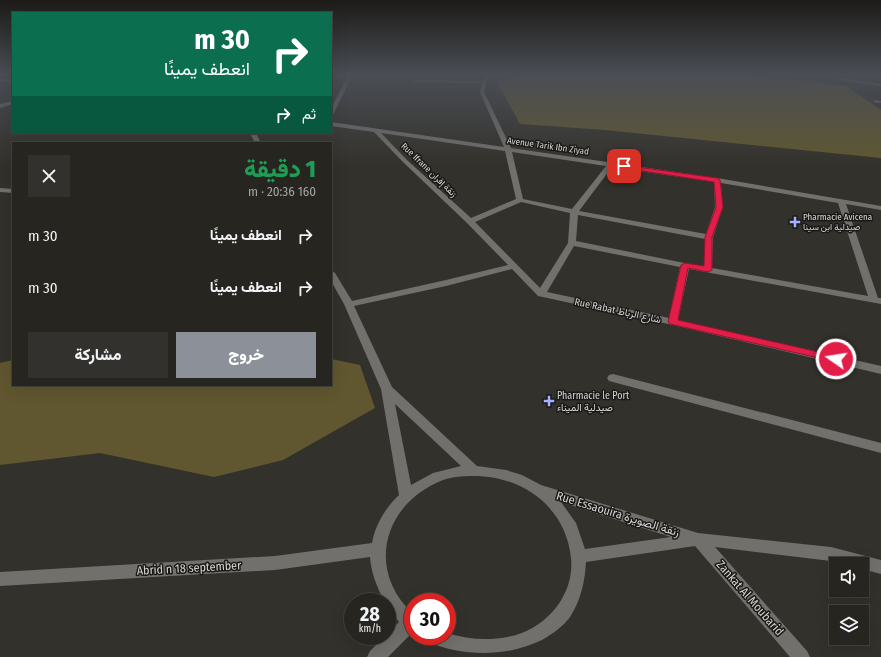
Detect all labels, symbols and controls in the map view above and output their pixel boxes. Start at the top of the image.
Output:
text: 30 m [194,23,250,56]
icon: right [264,28,316,80]
text: انعطف يمينًا [164,58,250,80]
icon: right [272,104,294,126]
text: ثم [302,105,316,123]
street label: Avenue Tarik Ibn Ziyad [506,135,590,157]
street label: Rue Ifrane زنقة إفران [398,141,459,200]
pin [607,149,641,183]
button: close [28,155,70,197]
text: 1 دقيقة [244,155,316,183]
icon: arrive [613,155,635,177]
text: 160 m · 20:36 [248,184,316,199]
place label: Pharmacie Avicena صيدلية ابن سينا [803,212,873,232]
marker: Pharmacie Avicena صيدلية ابن سينا [790,217,800,227]
icon: right [294,225,316,247]
text: انعطف يمينًا [210,226,282,244]
text: 30 m [28,227,58,245]
icon: right [294,277,316,299]
text: انعطف يمينًا [210,278,282,296]
text: 30 m [28,279,58,297]
street label: Rue Rabat شارع الرباط [573,296,662,326]
button: مشاركة [28,332,168,378]
button: خروج [176,332,316,378]
position arrow [815,338,857,380]
place label: Pharmacie le Port صيدلية الميناء [557,390,630,414]
marker: Pharmacie le Port صيدلية الميناء [544,396,554,406]
street label: Rue Essaouira زنقة الصويرة [554,489,681,540]
map controls [829,557,869,645]
button: sound [829,557,869,597]
street label: Abrid n 18 september [136,558,242,578]
street label: Zankat Al Moubarid [714,558,786,638]
speed limit sign: 30 [404,593,456,645]
text: 28 [360,602,380,626]
button: layers [829,605,869,645]
text: km/h [359,623,381,635]

